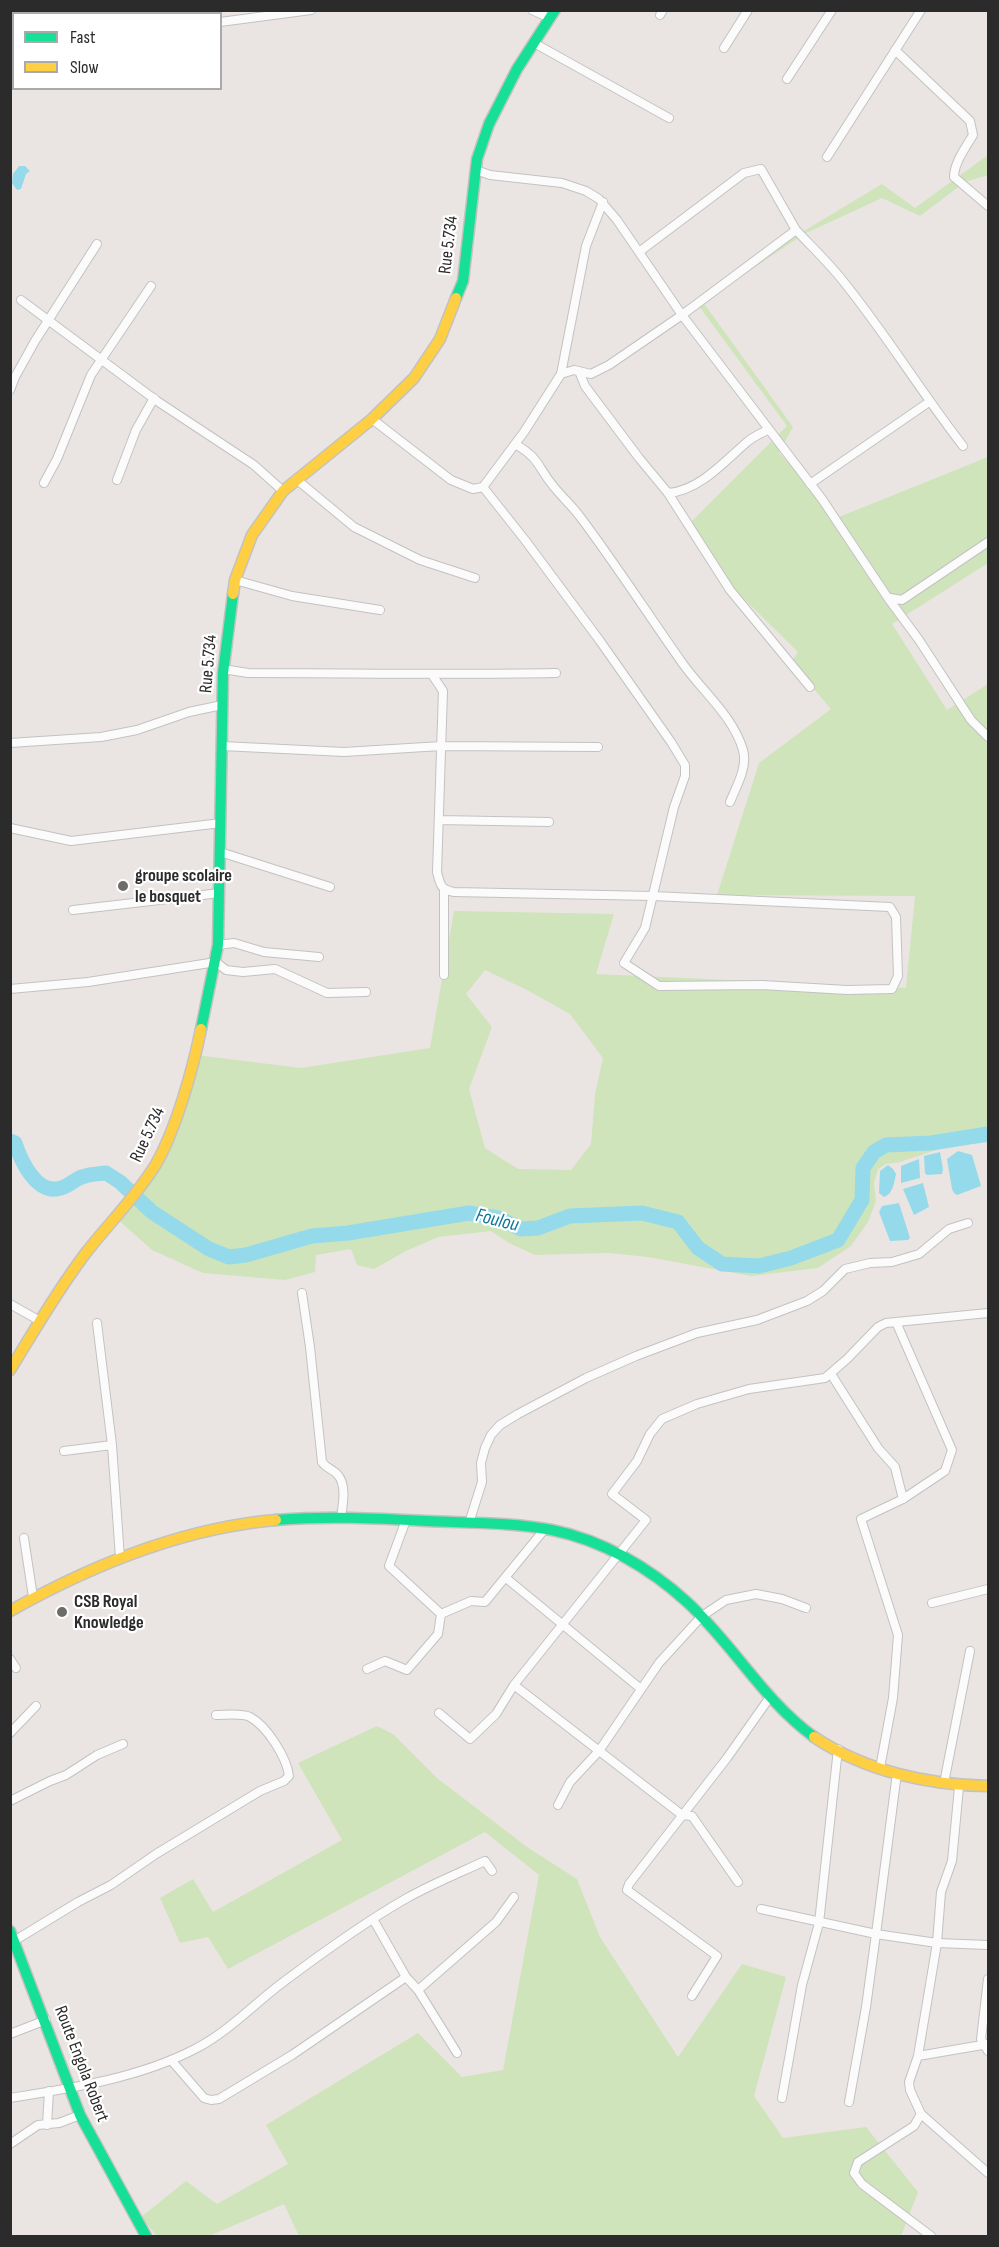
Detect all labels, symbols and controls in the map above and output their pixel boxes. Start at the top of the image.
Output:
legend [12,12,222,90]
text: Fast [70,27,95,48]
text: Slow [70,57,99,78]
street label: Rue 5.734 [435,215,463,275]
street label: Rue 5.734 [196,634,222,694]
place label: groupe scolaire le bosquet [135,865,232,908]
marker: groupe scolaire le bosquet [116,879,130,893]
street label: Rue 5.734 [126,1104,170,1166]
water label: Foulou [473,1204,521,1238]
place label: CSB Royal Knowledge [74,1591,144,1634]
marker: CSB Royal Knowledge [55,1605,69,1619]
street label: Route Engola Robert [49,2003,113,2125]

